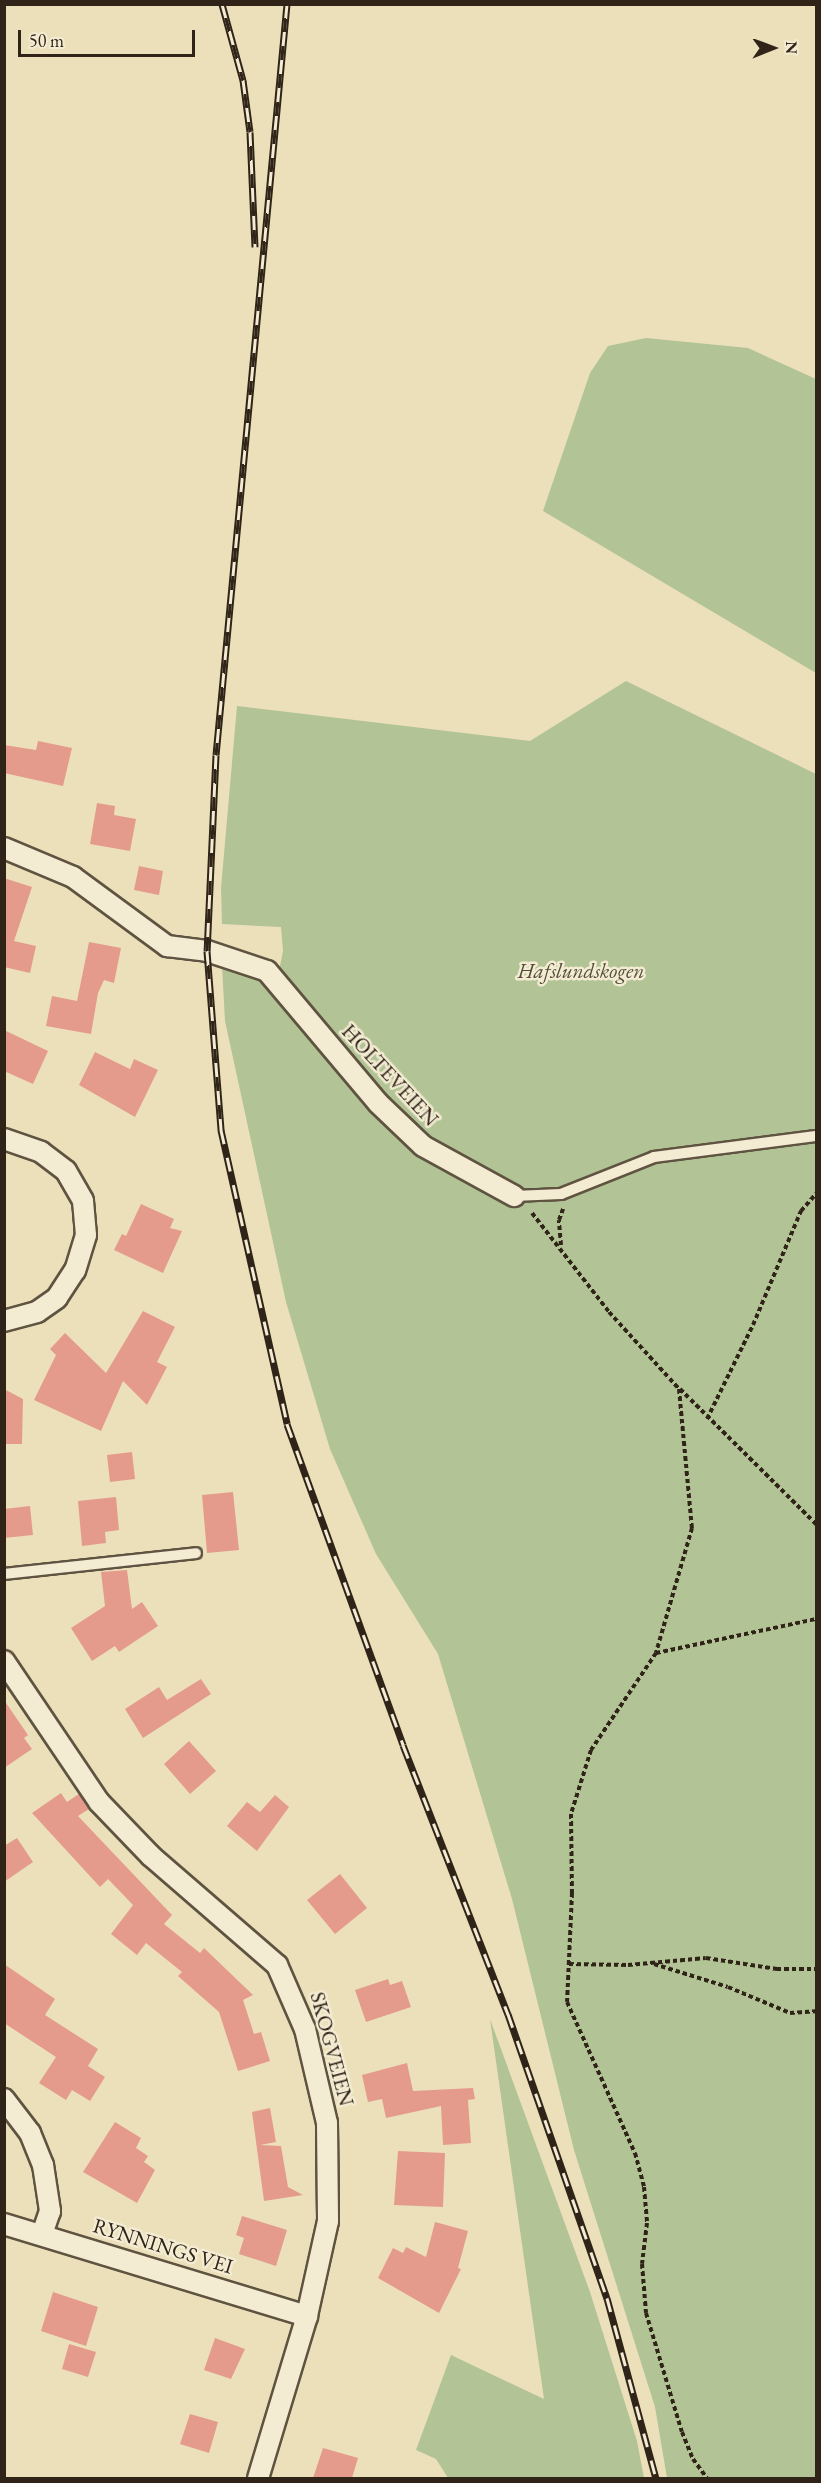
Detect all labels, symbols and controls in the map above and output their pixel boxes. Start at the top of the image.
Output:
scale bar [21,18,198,56]
north arrow [743,18,803,78]
text: 50 m [29,29,64,52]
text: N [781,41,802,54]
park label: Hafslundskogen [518,958,644,984]
street label: HOLTEVEIEN [336,1019,444,1131]
street label: SKOGVEIEN [305,1989,359,2109]
street label: RYNNINGS VEI [90,2213,236,2279]

